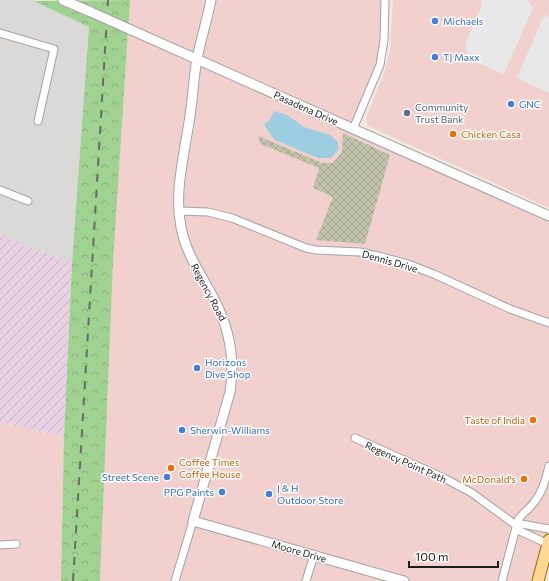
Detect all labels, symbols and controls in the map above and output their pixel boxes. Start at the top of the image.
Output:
place label: Michaels [443,15,484,27]
marker: Michaels [430,16,440,26]
place label: TJ Maxx [443,51,480,63]
marker: TJ Maxx [430,52,440,62]
street label: Pasadena Drive [272,88,340,128]
place label: GNC [519,98,541,110]
marker: GNC [506,99,516,109]
place label: Community Trust Bank [415,101,468,125]
marker: Community Trust Bank [402,108,412,118]
place label: Chicken Casa [461,128,521,140]
marker: Chicken Casa [448,129,458,139]
street label: Dennis Drive [361,247,419,275]
street label: Regency Road [189,261,229,323]
place label: Horizons Dive Shop [205,356,251,380]
marker: Horizons Dive Shop [192,363,202,373]
place label: Taste of India [465,414,525,426]
marker: Taste of India [528,415,538,425]
place label: Sherwin-Williams [190,424,270,436]
marker: Sherwin-Williams [177,425,187,435]
street label: Regency Point Path [363,439,449,485]
place label: Coffee Times Coffee House [179,456,241,480]
marker: Coffee Times Coffee House [166,463,176,473]
place label: Street Scene [102,471,159,483]
marker: Street Scene [162,472,172,482]
place label: McDonald's [462,473,516,485]
marker: McDonald's [519,474,529,484]
place label: J & H Outdoor Store [277,482,343,506]
place label: PPG Paints [164,486,214,498]
marker: PPG Paints [217,487,227,497]
marker: J & H Outdoor Store [264,489,274,499]
street label: Moore Drive [270,537,328,565]
scale bar [409,543,498,569]
text: 100 m [415,549,449,563]

